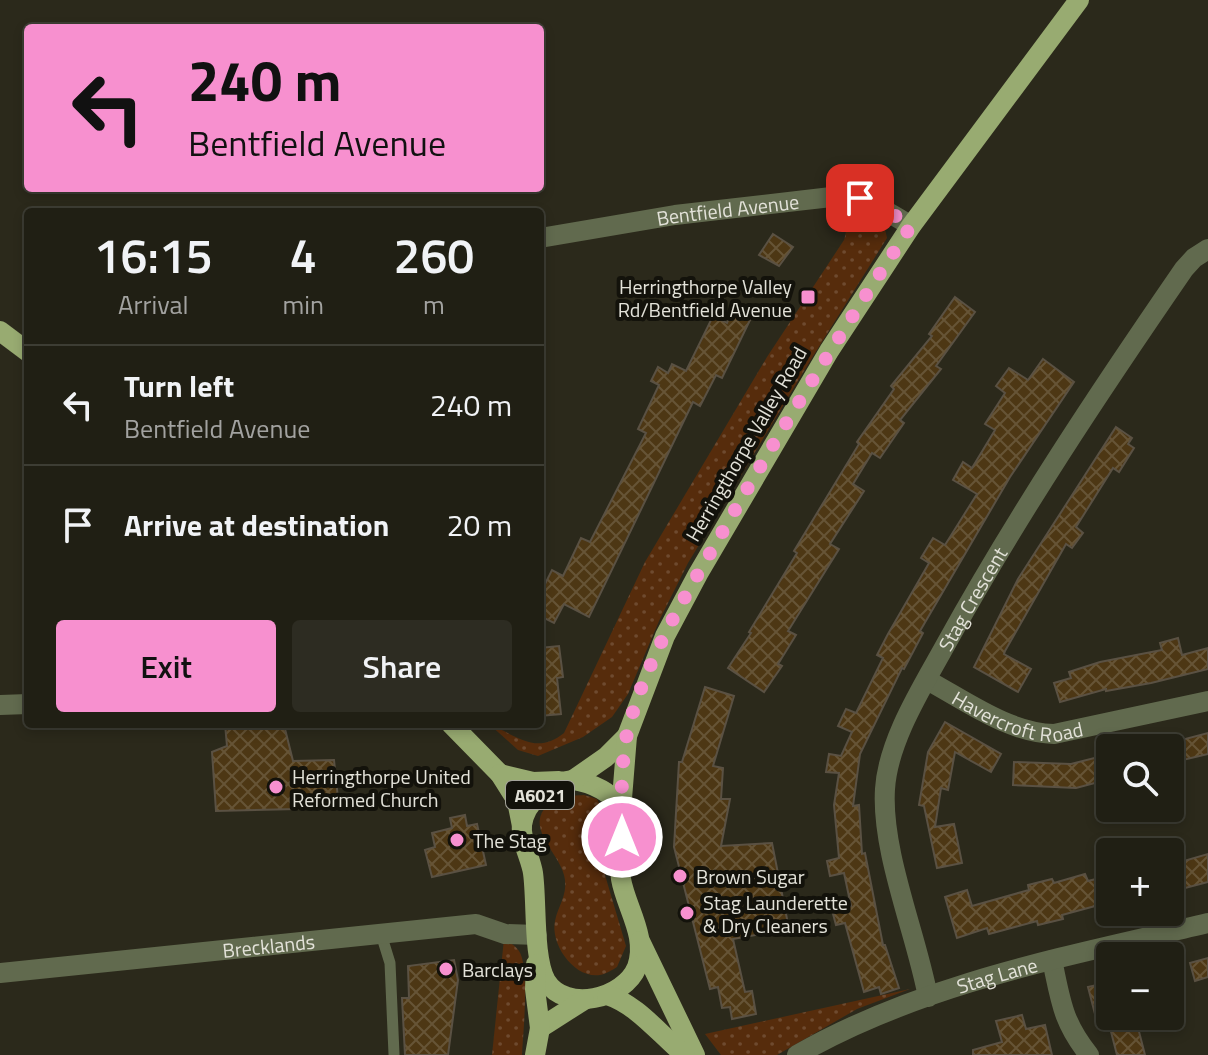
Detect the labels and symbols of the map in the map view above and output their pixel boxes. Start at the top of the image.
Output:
pin [826,164,894,232]
street label: Bentfield Avenue [654,185,801,233]
place label: Herringthorpe Valley Rd/Bentfield Avenue [618,271,792,325]
marker: Herringthorpe Valley Rd/Bentfield Avenue [799,288,817,306]
street label: Herringthorpe Valley Road [677,341,815,547]
street label: Stag Crescent [930,541,1014,656]
street label: Havercroft Road [946,682,1086,750]
place label: Herringthorpe United Reformed Church [292,761,471,815]
marker: Herringthorpe United Reformed Church [267,778,285,796]
road number: A6021 [506,781,574,809]
position arrow [580,795,664,879]
place label: The Stag [473,825,547,856]
marker: The Stag [448,831,466,849]
place label: Brown Sugar [696,861,805,892]
marker: Brown Sugar [671,867,689,885]
place label: Stag Launderette & Dry Cleaners [703,887,848,941]
marker: Stag Launderette & Dry Cleaners [678,904,696,922]
street label: Brecklands [221,925,316,966]
street label: Stag Lane [953,949,1041,1001]
place label: Barclays [462,954,533,985]
marker: Barclays [437,960,455,978]

